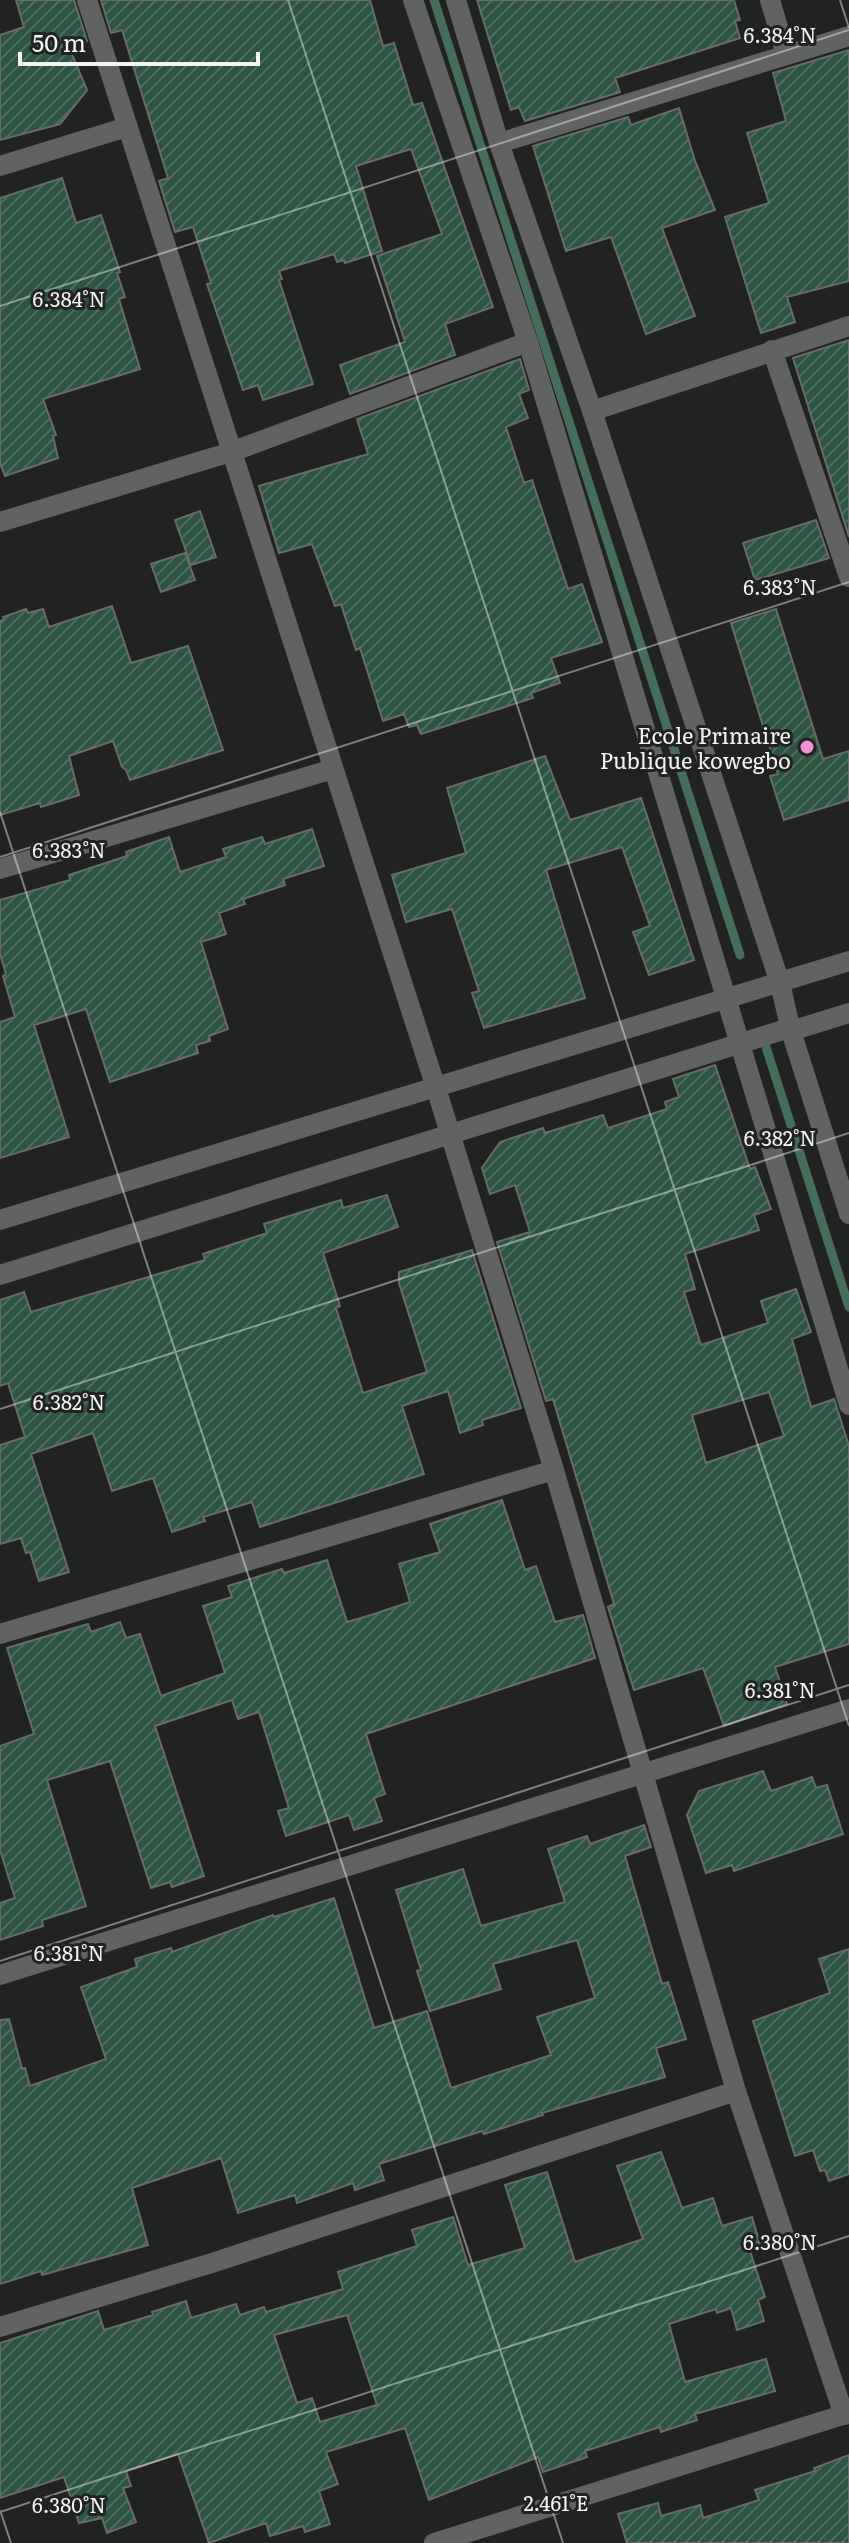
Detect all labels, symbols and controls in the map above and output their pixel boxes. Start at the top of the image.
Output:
scale bar [20,16,258,66]
text: 6.384°N [743,19,817,49]
text: 50 m [32,24,86,59]
text: 6.384°N [32,283,106,313]
text: 6.383°N [743,571,817,601]
place label: Ecole Primaire Publique kowegbo [600,718,791,776]
marker: Ecole Primaire Publique kowegbo [798,738,816,756]
text: 6.383°N [32,834,106,864]
text: 6.382°N [744,1122,816,1152]
text: 6.382°N [33,1386,105,1416]
text: 6.381°N [745,1674,815,1704]
text: 6.381°N [34,1937,104,1967]
text: 6.380°N [743,2226,817,2256]
text: 2.461°E [523,2487,589,2517]
text: 6.380°N [32,2489,106,2519]

